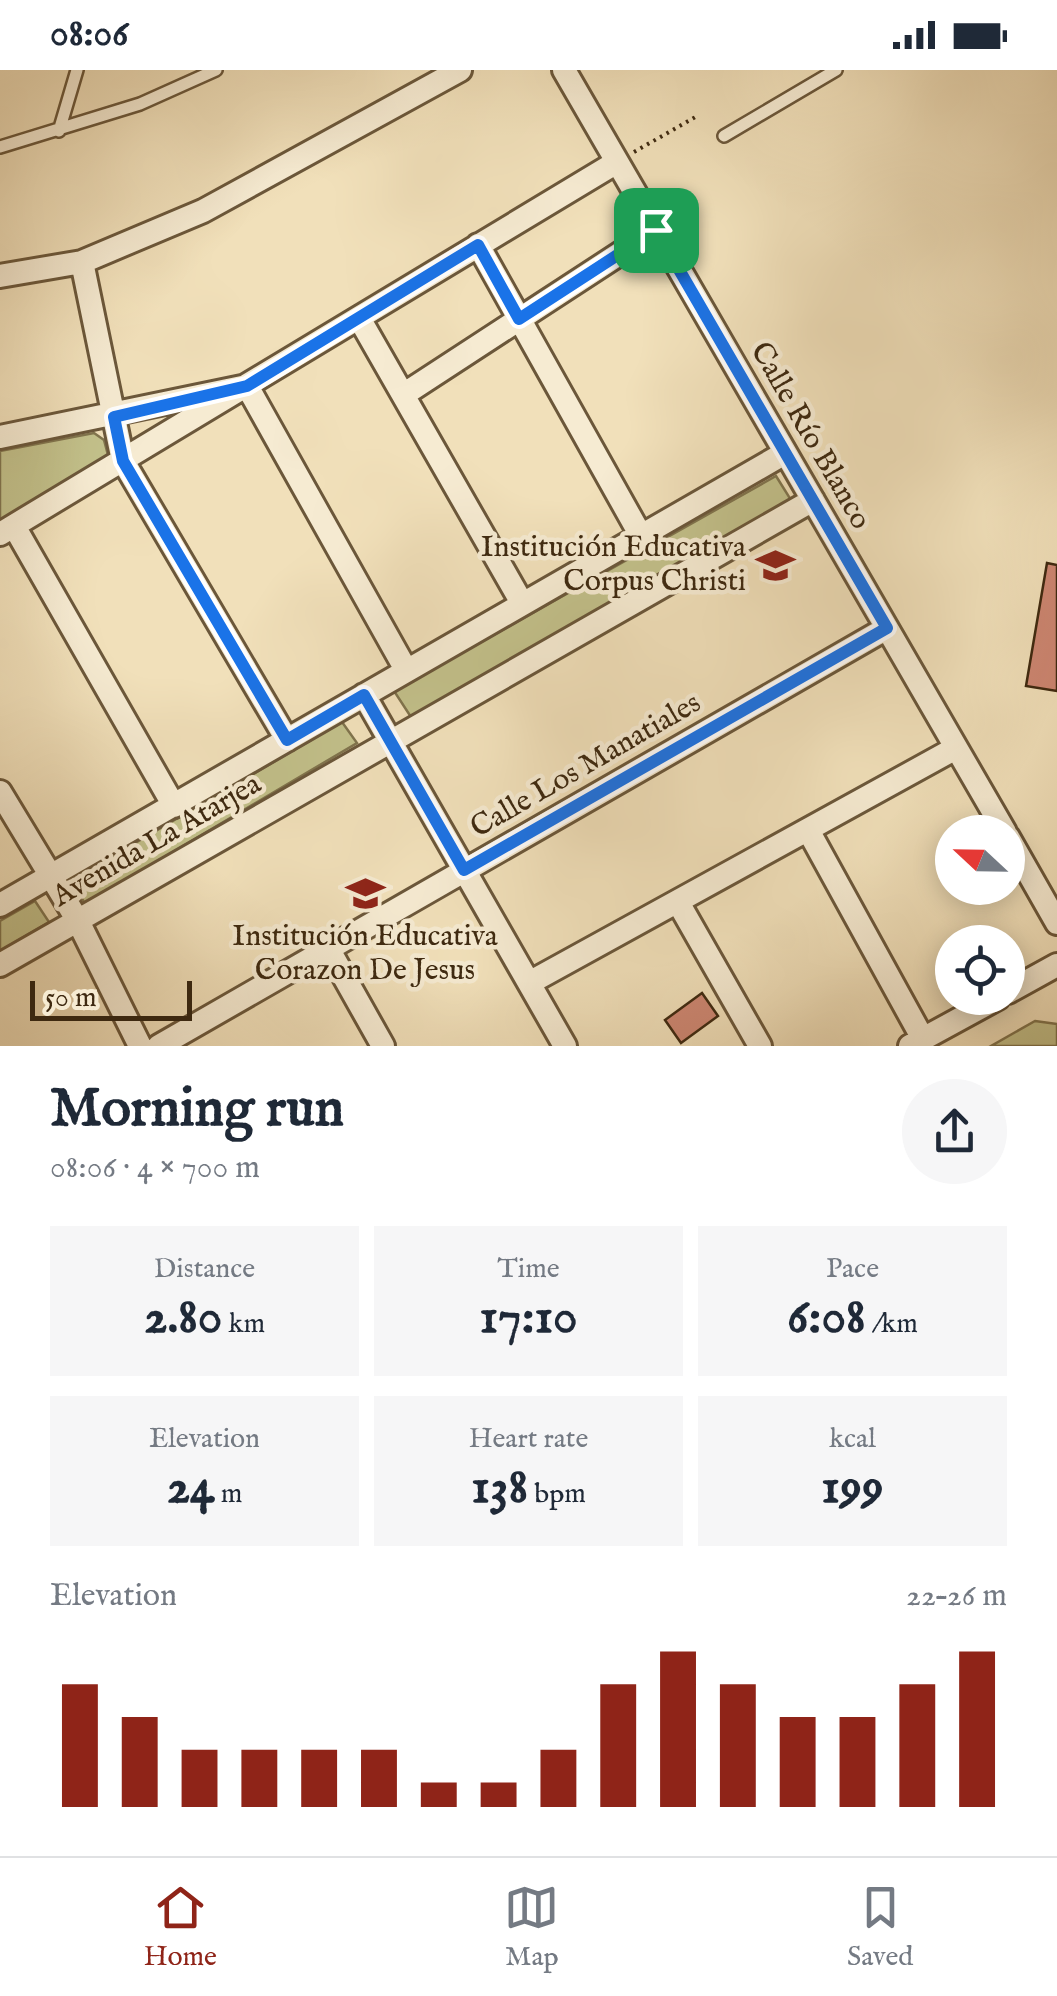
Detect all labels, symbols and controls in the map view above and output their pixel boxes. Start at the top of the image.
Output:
text: 08:06 [50,11,128,59]
pin [614,188,699,273]
icon: arrive [629,203,684,258]
street label: Calle Río Blanco [741,335,879,537]
place label: Institución Educativa Corpus Christi [481,529,746,601]
school or university icon: Institución Educativa Corpus Christi [755,544,797,586]
street label: Calle Los Manatiales [464,685,708,847]
street label: Avenida La Atarjea [45,766,268,917]
north arrow [935,815,1025,905]
map controls [935,815,1025,1015]
school or university icon: Institución Educativa Corazon De Jesus [344,872,386,914]
place label: Institución Educativa Corazon De Jesus [232,918,498,990]
button: locate [935,925,1025,1015]
scale bar [30,976,192,1020]
text: 50 m [45,981,97,1016]
text: Morning run [50,1075,344,1145]
button: share [902,1079,1007,1184]
text: 08:06 · 4 × 700 m [50,1148,260,1189]
text: Distance [154,1252,255,1287]
text: Time [497,1252,560,1287]
text: Pace [826,1252,879,1287]
text: 2.80 [144,1287,222,1350]
text: 17:10 [479,1287,578,1350]
text: 6:08 [787,1287,866,1350]
text: km [222,1307,265,1342]
text: /km [866,1307,918,1342]
text: Elevation [149,1422,260,1457]
text: Heart rate [469,1422,588,1457]
text: kcal [829,1422,876,1457]
text: 24 [167,1457,215,1520]
text: 138 [471,1457,528,1520]
text: 199 [821,1457,884,1520]
text: m [215,1477,242,1512]
text: bpm [528,1477,586,1512]
text: Elevation [50,1576,177,1617]
text: 22–26 m [906,1576,1007,1617]
tab: Home [144,1880,217,1975]
tab: Map [504,1880,559,1975]
tab: Saved [847,1880,913,1975]

